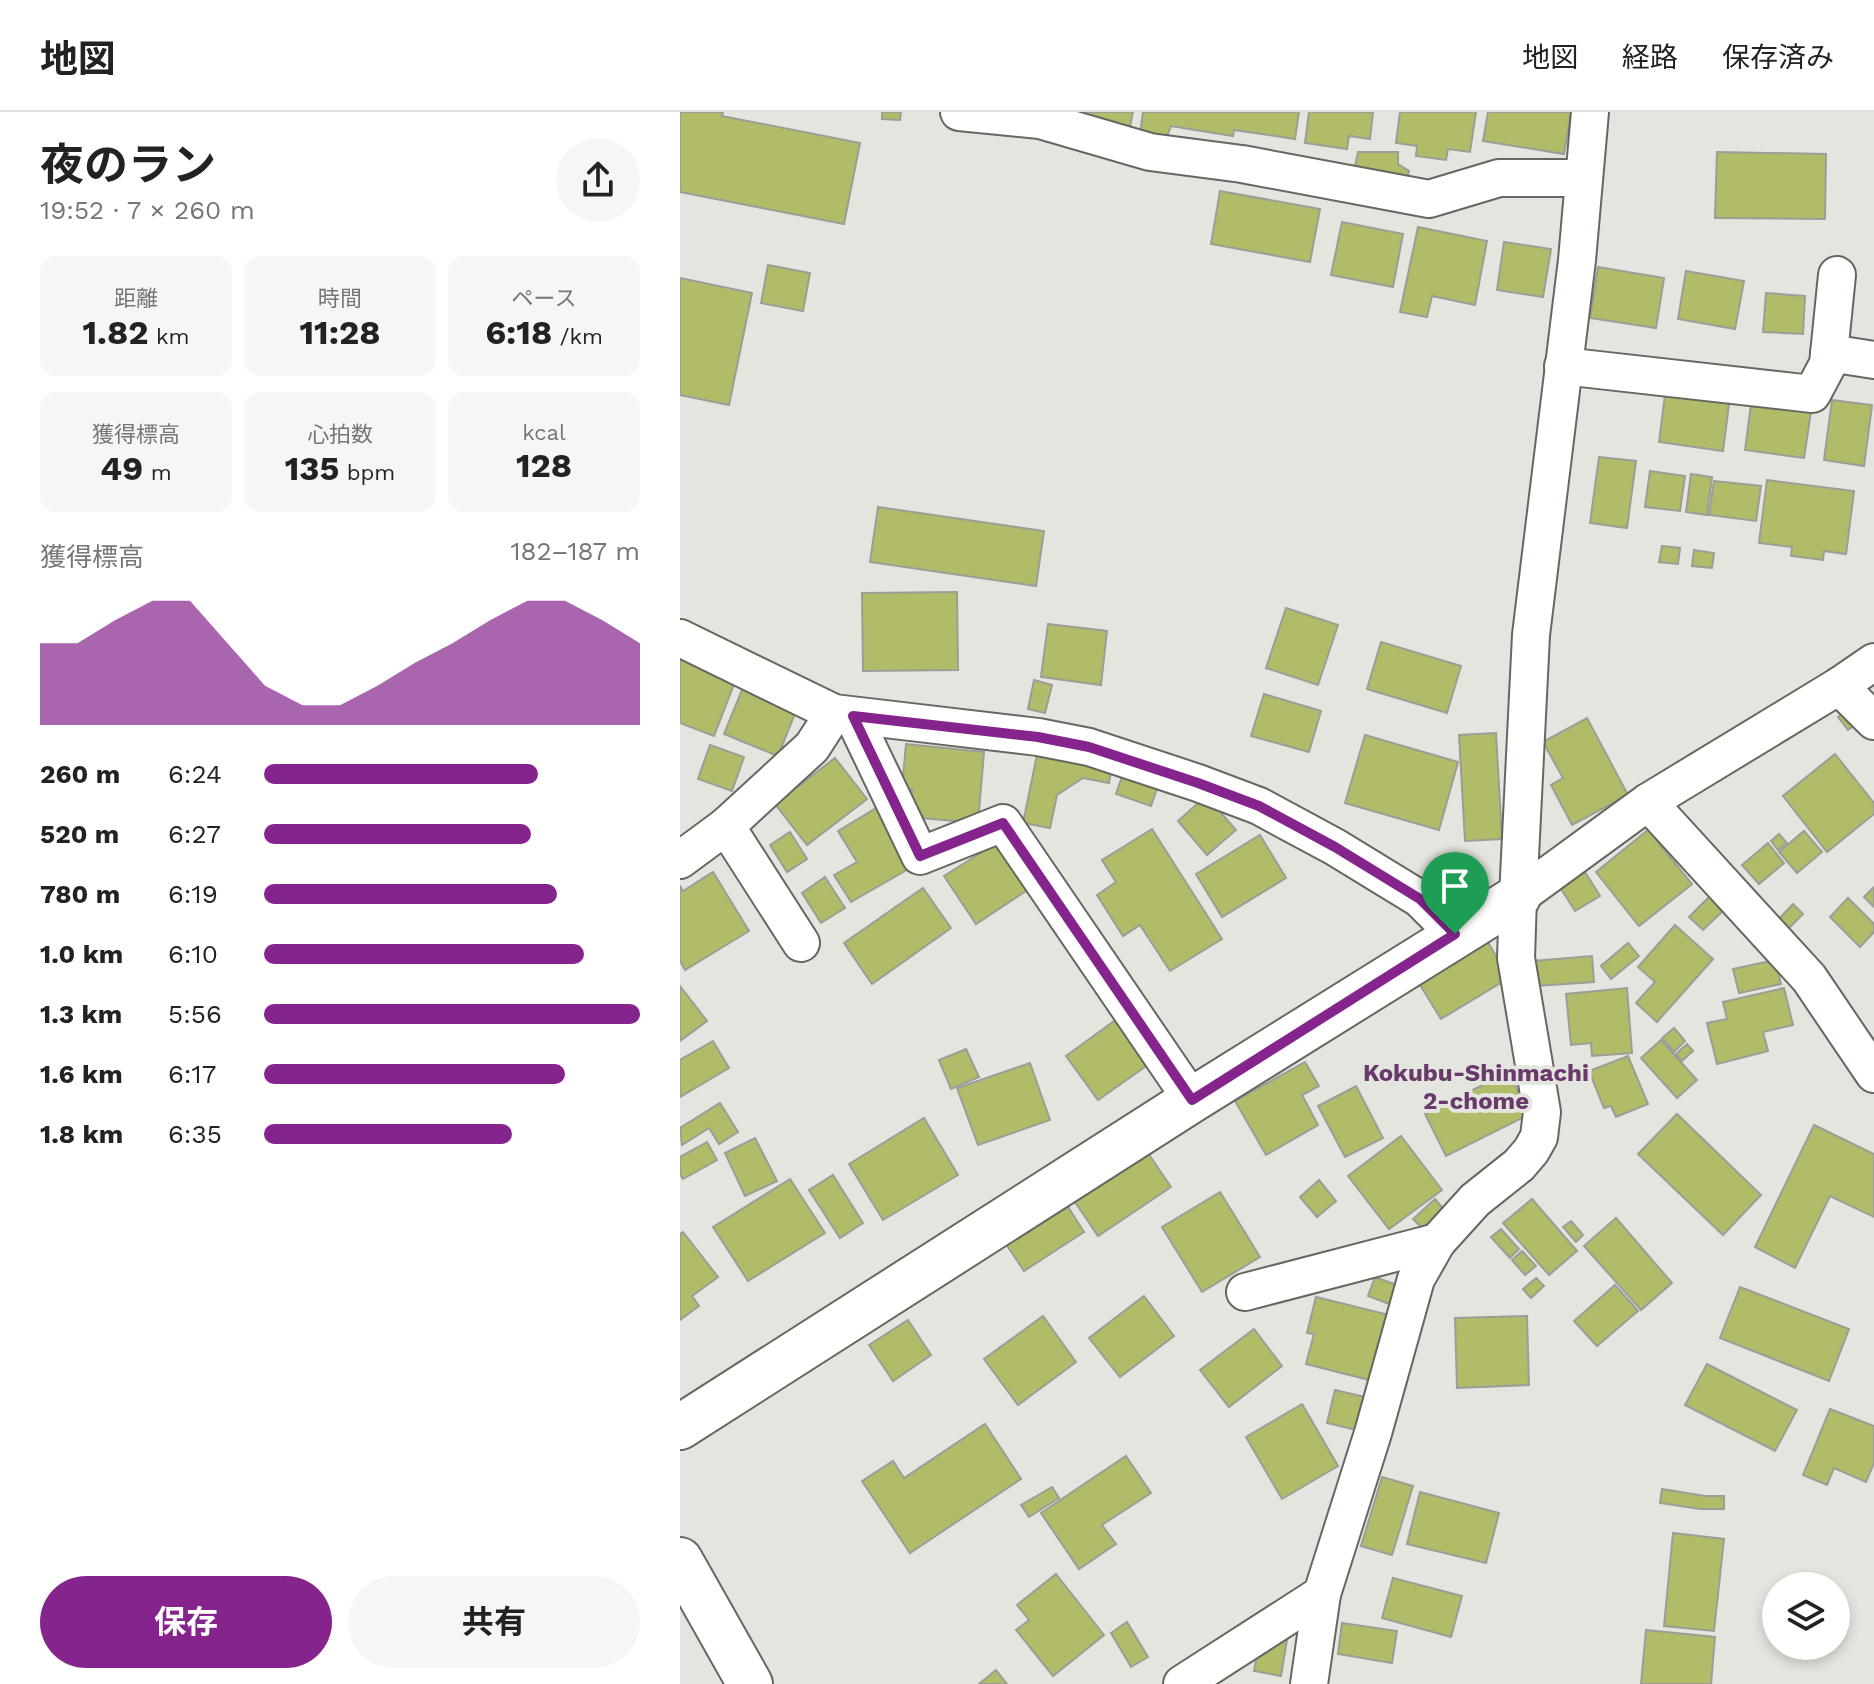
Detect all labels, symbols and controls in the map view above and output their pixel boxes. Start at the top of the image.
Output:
text: 地図 [40,37,116,81]
text: 地図 [1522,41,1578,74]
text: 経路 [1622,41,1678,74]
text: 保存済み [1722,41,1834,74]
button: share [556,138,640,222]
text: 夜のラン [40,139,216,191]
text: 19:52 · 7 × 260 m [40,195,255,225]
text: 距離 [114,286,158,311]
text: 時間 [318,286,362,311]
text: ペース [512,286,576,311]
text: 1.82 [82,312,149,352]
text: 11:28 [299,312,381,352]
text: 6:18 [485,312,552,352]
text: km [149,324,190,349]
text: /km [552,324,603,349]
text: kcal [522,420,566,445]
text: 獲得標高 [92,422,180,447]
text: 心拍数 [307,422,373,447]
text: 128 [516,445,572,485]
text: 49 [100,448,143,488]
text: 135 [285,448,339,488]
text: m [143,460,172,485]
text: bpm [339,460,395,485]
text: 182–187 m [510,536,640,566]
text: 獲得標高 [40,542,144,572]
text: 260 m [40,759,120,789]
text: 6:24 [168,759,222,789]
text: 520 m [40,819,119,849]
text: 6:27 [168,819,221,849]
pin [1421,852,1489,934]
icon: arrive [1433,864,1477,908]
text: 780 m [40,879,120,909]
text: 6:19 [168,879,218,909]
text: 1.0 km [40,939,123,969]
text: 6:10 [168,939,218,969]
text: 1.3 km [40,999,122,1029]
text: 5:56 [168,999,222,1029]
text: 1.6 km [40,1059,123,1089]
text: 6:17 [168,1059,216,1089]
district label: Kokubu-Shinmachi 2-chome [1363,1059,1589,1115]
text: 1.8 km [40,1119,123,1149]
text: 6:35 [168,1119,222,1149]
map controls [1762,1572,1850,1660]
button: layers [1762,1572,1850,1660]
button: 保存 [40,1576,332,1668]
button: 共有 [348,1576,640,1668]

